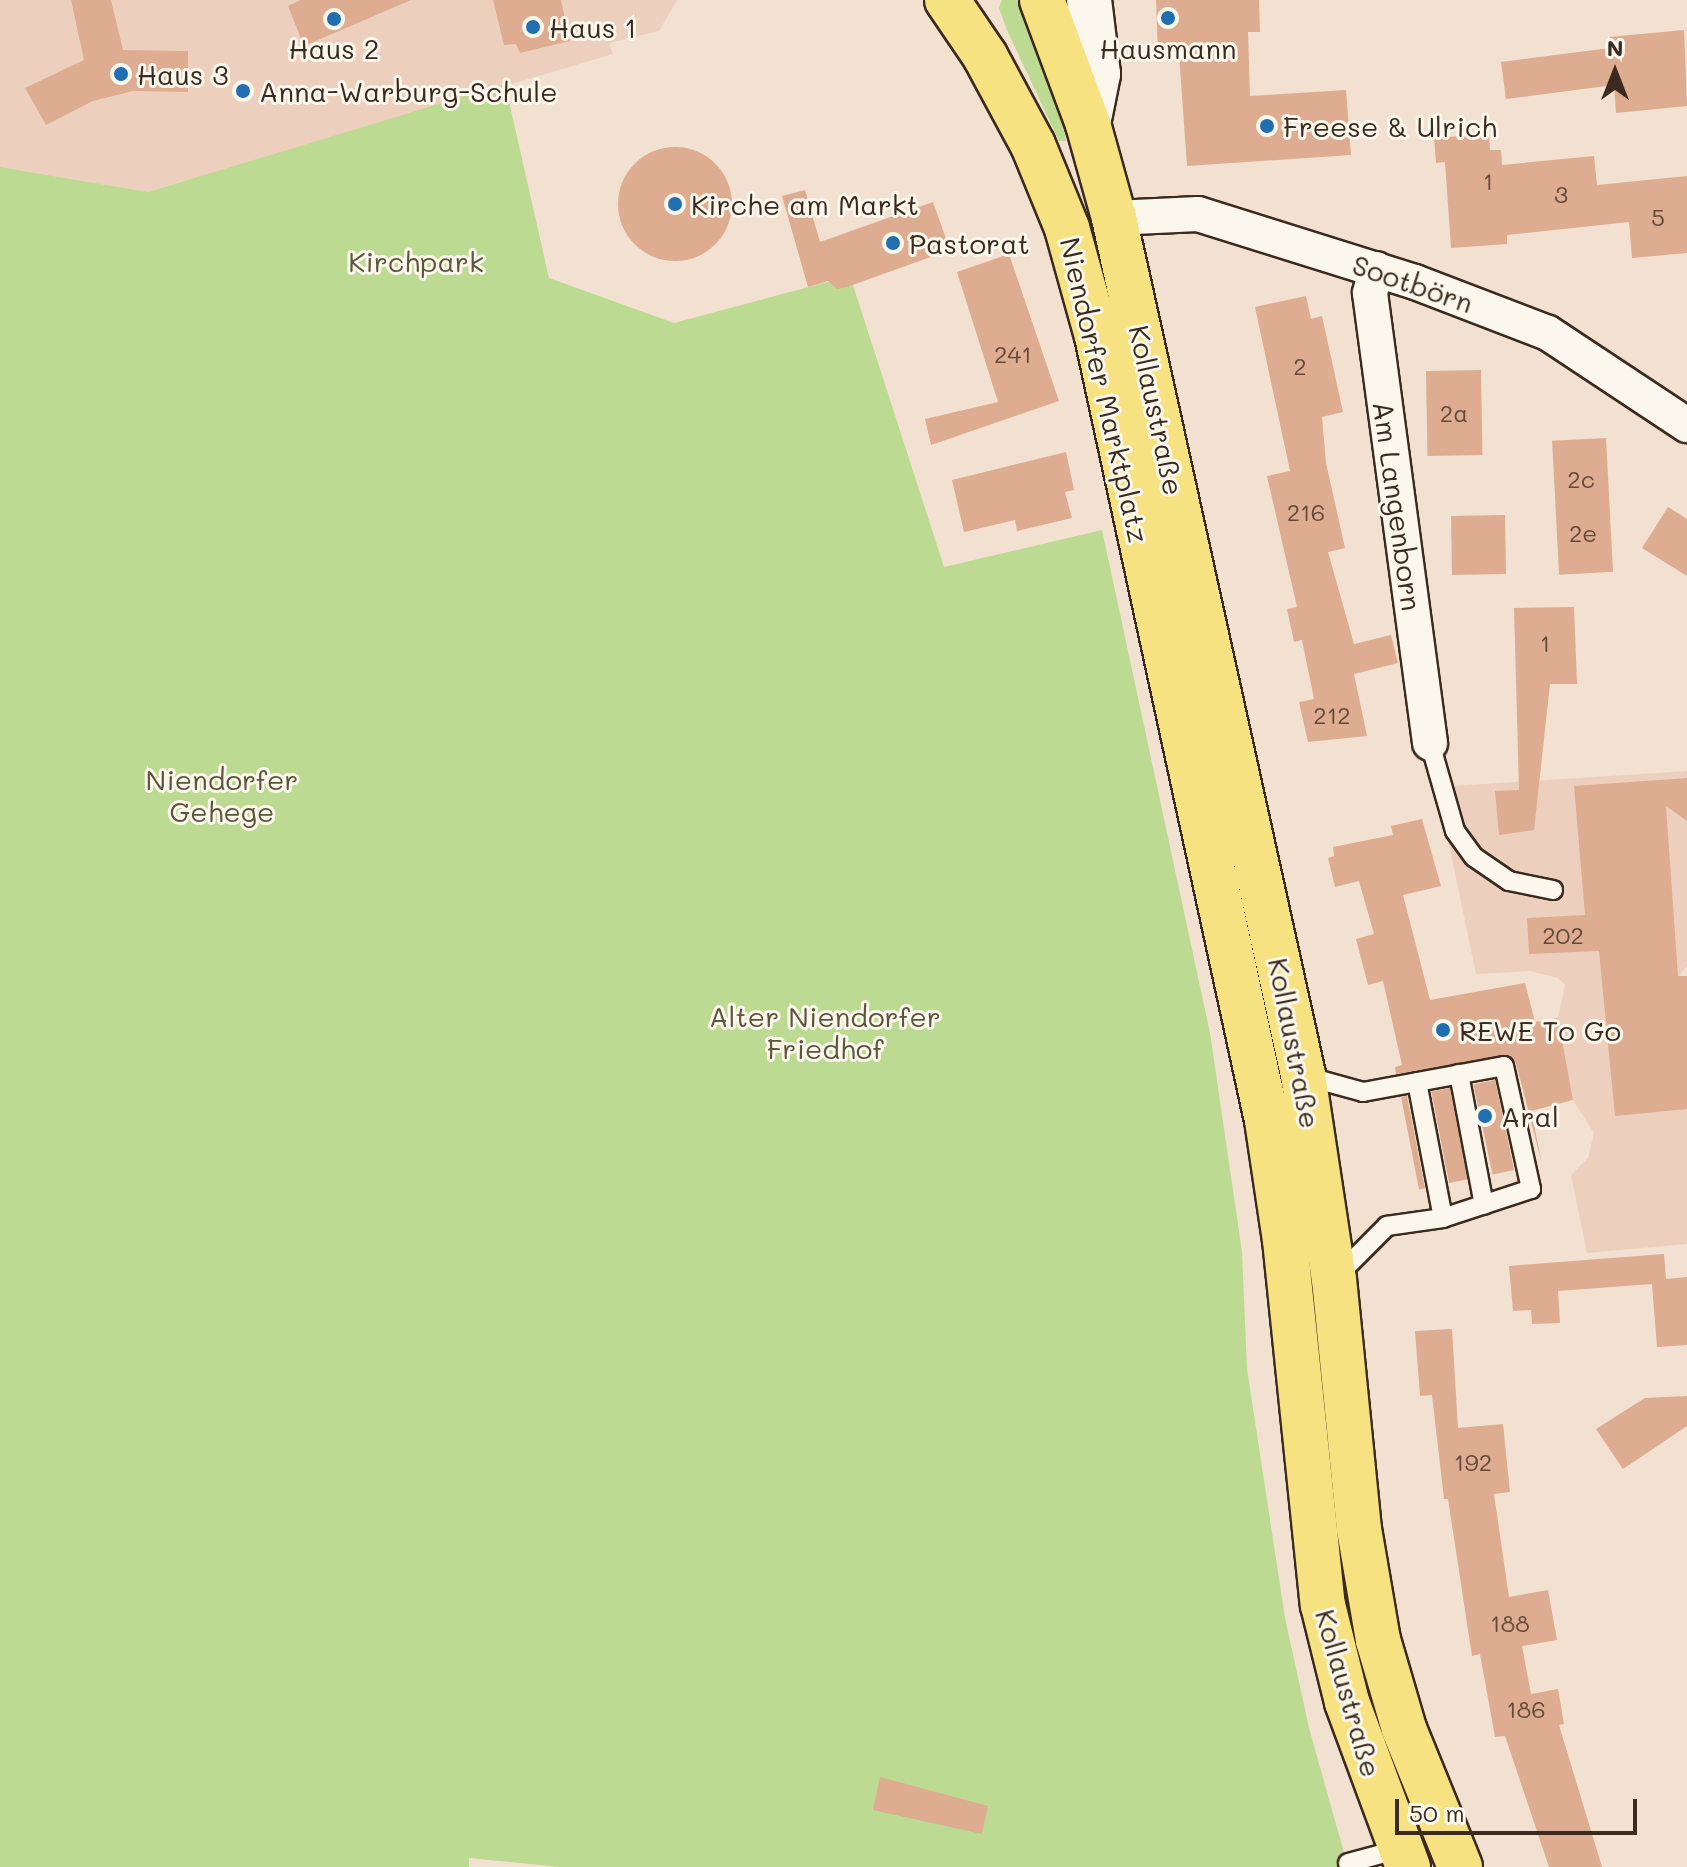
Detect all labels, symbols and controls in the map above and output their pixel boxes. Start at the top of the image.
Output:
marker: Hausmann [1159,9,1177,27]
marker: Haus 2 [325,10,343,28]
place label: Haus 1 [549,10,637,44]
marker: Haus 1 [524,18,542,36]
place label: Haus 2 [289,31,379,65]
place label: Hausmann [1099,31,1237,65]
north arrow [1575,32,1655,112]
text: N [1607,33,1623,62]
place label: Haus 3 [137,57,229,91]
marker: Haus 3 [112,65,130,83]
place label: Anna-Warburg-Schule [259,74,558,108]
marker: Anna-Warburg-Schule [234,82,252,100]
place label: Freese & Ulrich [1283,109,1497,143]
marker: Freese & Ulrich [1258,117,1276,135]
house number: 1 [1483,167,1493,195]
house number: 3 [1554,180,1568,208]
place label: Kirche am Markt [691,187,919,221]
marker: Kirche am Markt [666,195,684,213]
house number: 5 [1651,203,1665,231]
place label: Pastorat [909,226,1030,260]
marker: Pastorat [884,234,902,252]
street label: Niendorfer Marktplatz [1053,234,1157,546]
park label: Kirchpark [348,244,484,278]
street label: Sootbörn [1348,247,1478,319]
street label: Kollaustraße [1123,322,1191,498]
house number: 241 [994,340,1032,368]
house number: 2 [1293,352,1307,380]
street label: Am Langenborn [1367,399,1429,613]
house number: 2a [1440,399,1468,427]
house number: 2c [1567,465,1595,493]
house number: 216 [1287,498,1325,526]
house number: 2e [1569,519,1597,547]
house number: 1 [1540,629,1550,657]
house number: 212 [1313,701,1351,729]
park label: Niendorfer Gehege [146,762,298,828]
house number: 202 [1542,921,1584,949]
street label: Kollaustraße [1262,955,1328,1131]
park label: Alter Niendorfer Friedhof [709,999,941,1065]
place label: REWE To Go [1459,1013,1621,1047]
marker: REWE To Go [1434,1021,1452,1039]
place label: Aral [1501,1099,1559,1133]
marker: Aral [1476,1107,1494,1125]
house number: 192 [1454,1448,1492,1476]
street label: Kollaustraße [1309,1605,1389,1781]
house number: 188 [1490,1609,1530,1637]
house number: 186 [1506,1695,1546,1723]
scale bar [1399,1783,1641,1833]
text: 50 m [1409,1797,1465,1828]

